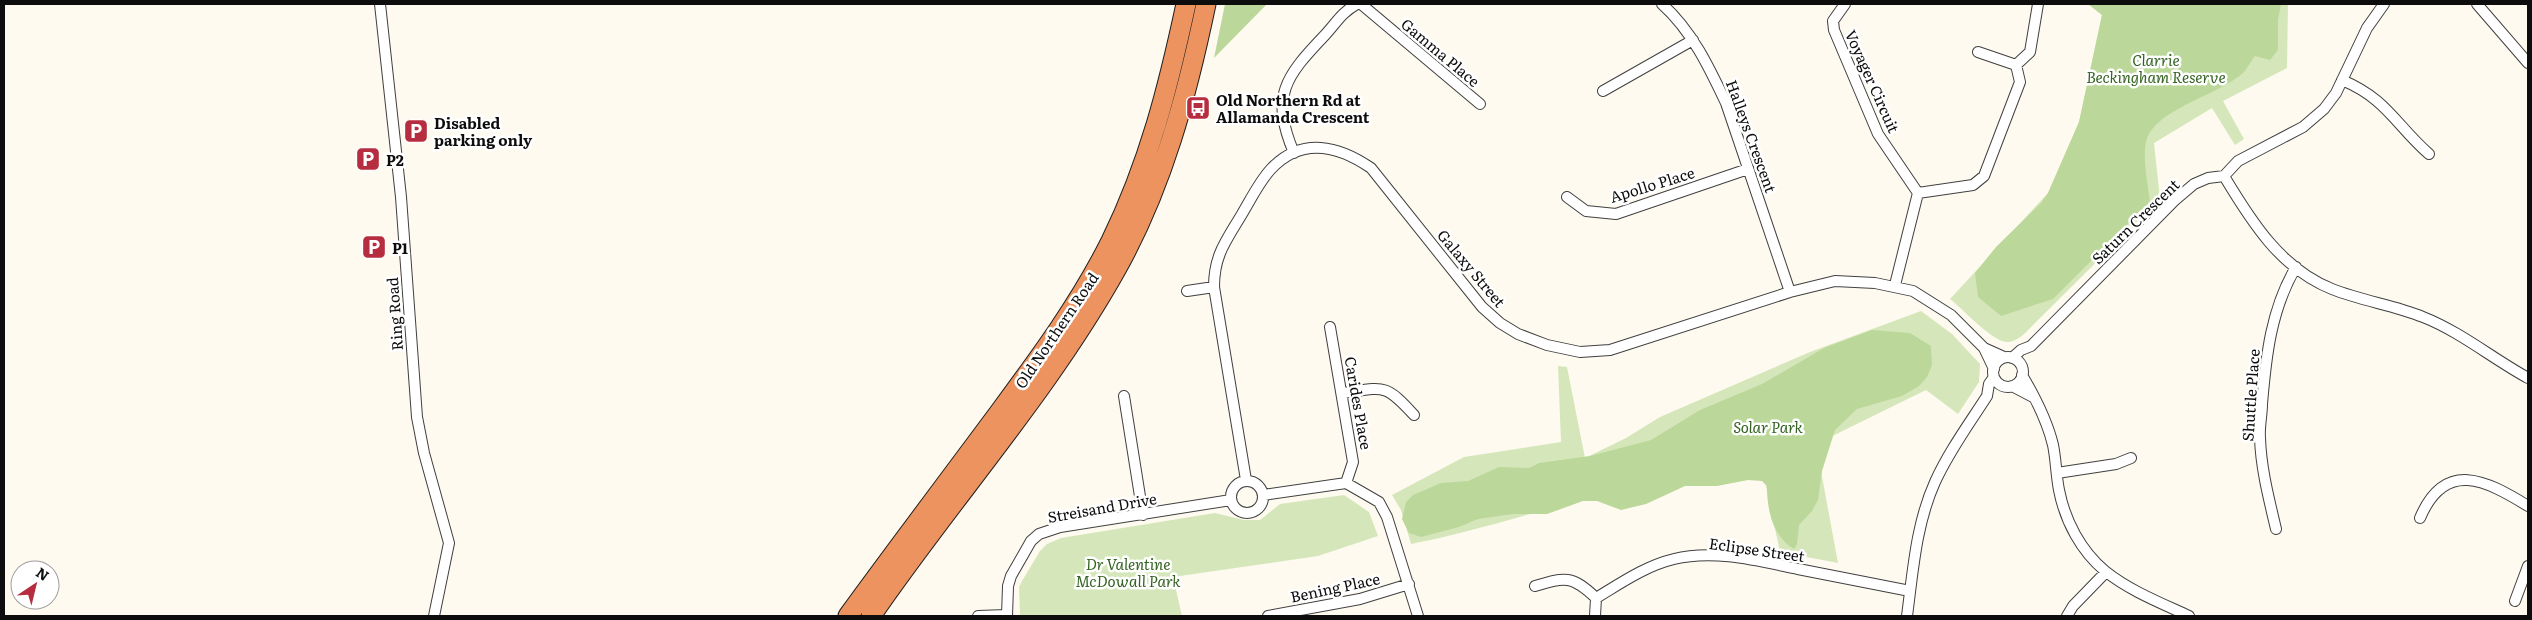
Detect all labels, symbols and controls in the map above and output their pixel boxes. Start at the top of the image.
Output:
street label: Gamma Place [1397,12,1486,92]
street label: Voyager Circuit [1840,26,1906,136]
park label: Clarrie Beckingham Reserve [2086,48,2226,88]
street label: Halleys Crescent [1721,76,1783,196]
place label: Old Northern Rd at Allamanda Crescent [1216,88,1370,128]
bus stop icon: Old Northern Rd at Allamanda Crescent [1185,95,1211,121]
place label: Disabled parking only [434,111,533,151]
parking icon: Disabled parking only [403,118,429,144]
parking icon: P2 [355,146,381,172]
place label: P2 [386,148,404,171]
street label: Apollo Place [1607,160,1697,208]
street label: Saturn Crescent [2086,173,2184,269]
street label: Galaxy Street [1432,224,1512,312]
parking icon: P1 [361,234,387,260]
place label: P1 [392,236,408,259]
street label: Old Northern Road [1009,267,1103,393]
street label: Ring Road [380,277,408,351]
street label: Shuttle Place [2235,348,2265,442]
street label: Carides Place [1340,355,1379,451]
park label: Solar Park [1733,415,1804,438]
street label: Streisand Drive [1046,486,1159,528]
street label: Eclipse Street [1708,531,1806,567]
park label: Dr Valentine McDowall Park [1075,552,1181,592]
north arrow [10,560,60,610]
text: N [32,562,54,585]
street label: Bening Place [1288,566,1382,608]

